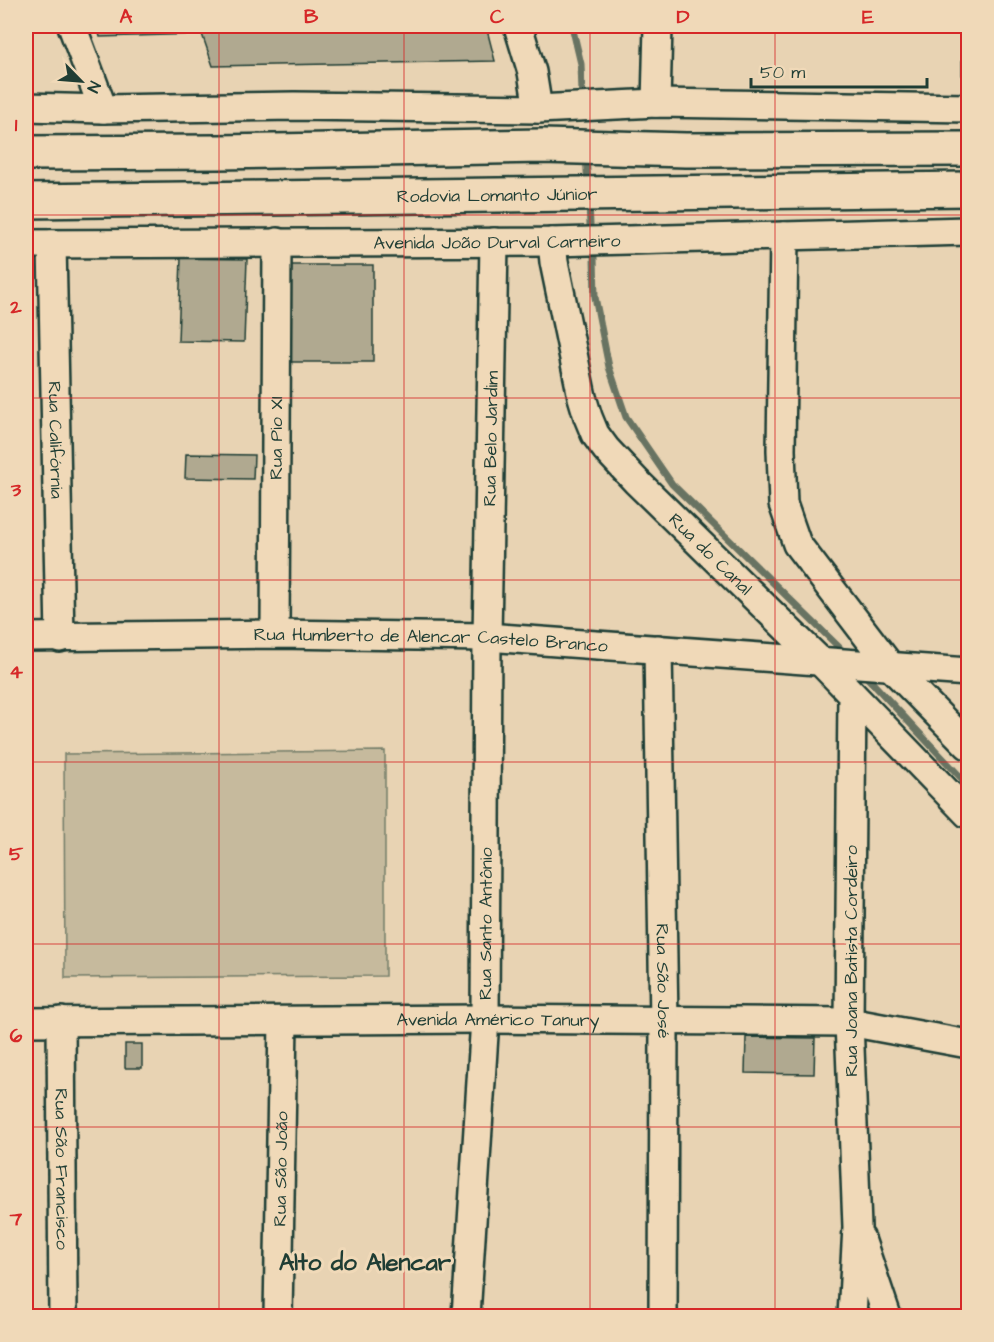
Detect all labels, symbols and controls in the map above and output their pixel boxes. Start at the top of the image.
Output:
text: A [120,3,133,31]
text: B [304,3,319,31]
text: C [490,3,505,31]
text: D [677,3,690,31]
text: E [862,3,874,31]
north arrow [51,51,111,111]
scale bar [751,51,926,89]
text: 50 m [760,60,805,85]
text: N [82,78,106,96]
text: 1 [15,111,18,139]
street label: Rodovia Lomanto Júnior [396,181,598,209]
street label: Avenida João Durval Carneiro [374,228,621,255]
text: 2 [9,293,22,321]
street label: Rua Belo Jardim [477,371,504,507]
street label: Rua Califórnia [42,381,70,499]
street label: Rua Pio XI [263,396,289,480]
text: 3 [10,476,22,504]
street label: Rua do Canal [663,507,758,601]
street label: Rua Humberto de Alencar Castelo Branco [254,621,609,658]
text: 4 [9,658,23,686]
text: 5 [9,840,24,868]
street label: Rua Joana Batista Cordeiro [839,845,864,1077]
street label: Rua Santo Antônio [473,847,498,1000]
street label: Rua São José [650,923,677,1039]
street label: Avenida Américo Tanury [396,1006,600,1033]
text: 6 [10,1022,23,1050]
street label: Rua São Francisco [49,1088,75,1250]
street label: Rua São João [267,1111,294,1227]
text: 7 [9,1205,23,1233]
district label: Alto do Alencar [279,1246,452,1280]

